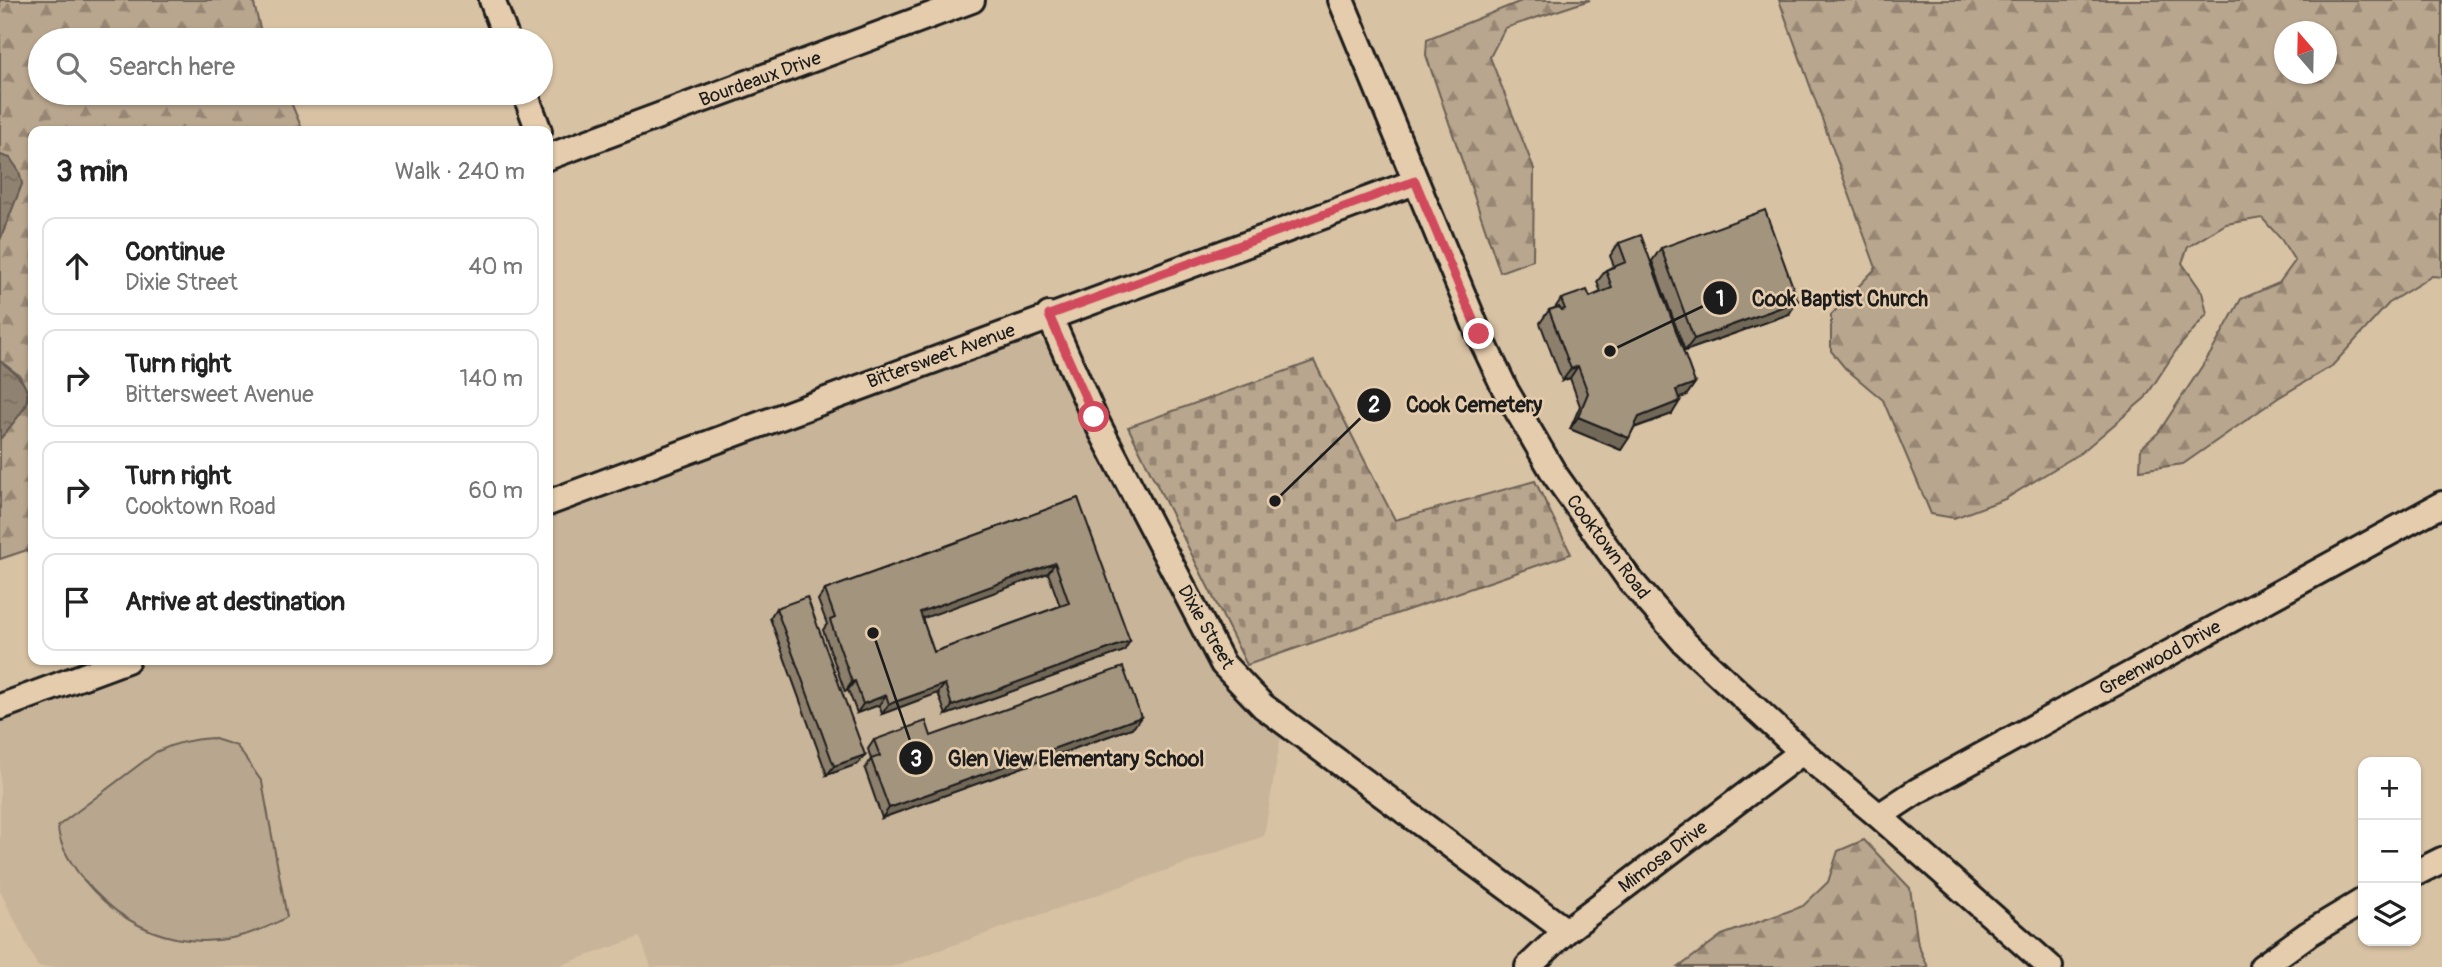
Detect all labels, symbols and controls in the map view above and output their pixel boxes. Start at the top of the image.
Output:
north arrow [2274,21,2337,84]
search box [28,28,553,105]
street label: Bourdeaux Drive [696,46,825,112]
icon: search [52,48,90,86]
text: Search here [108,51,235,83]
text: 3 min [56,153,128,190]
text: Walk · 240 m [395,157,525,186]
text: Continue [125,236,225,268]
icon: ahead [58,247,96,285]
text: 40 m [469,252,523,281]
text: Dixie Street [125,268,238,297]
callout: Cook Baptist Church [1703,277,1942,319]
text: 1 [1716,286,1724,313]
text: Cook Baptist Church [1752,286,1928,313]
street label: Bittersweet Avenue [864,318,1019,394]
route end [1463,318,1494,349]
text: Turn right [125,348,231,380]
icon: right [58,359,96,397]
text: 140 m [460,364,523,393]
text: Bittersweet Avenue [125,380,314,409]
callout: Cook Cemetery [1357,384,1556,426]
text: 2 [1368,392,1380,419]
text: Cook Cemetery [1406,392,1542,419]
route start [1078,401,1109,432]
text: Turn right [125,460,231,492]
icon: right [58,471,96,509]
text: 60 m [468,476,523,505]
street label: Cooktown Road [1561,490,1655,604]
text: Cooktown Road [125,492,276,521]
street label: Dixie Street [1172,581,1240,674]
icon: arrive [58,583,96,621]
text: Arrive at destination [125,586,345,618]
street label: Greenwood Drive [2095,614,2226,701]
callout: Glen View Elementary School [899,737,1218,779]
text: 3 [910,746,922,773]
text: Glen View Elementary School [948,746,1204,773]
map controls [2358,757,2421,946]
button: + [2358,757,2421,820]
street label: Mimosa Drive [1614,815,1713,898]
button: − [2358,820,2421,883]
button: layers [2358,883,2421,946]

